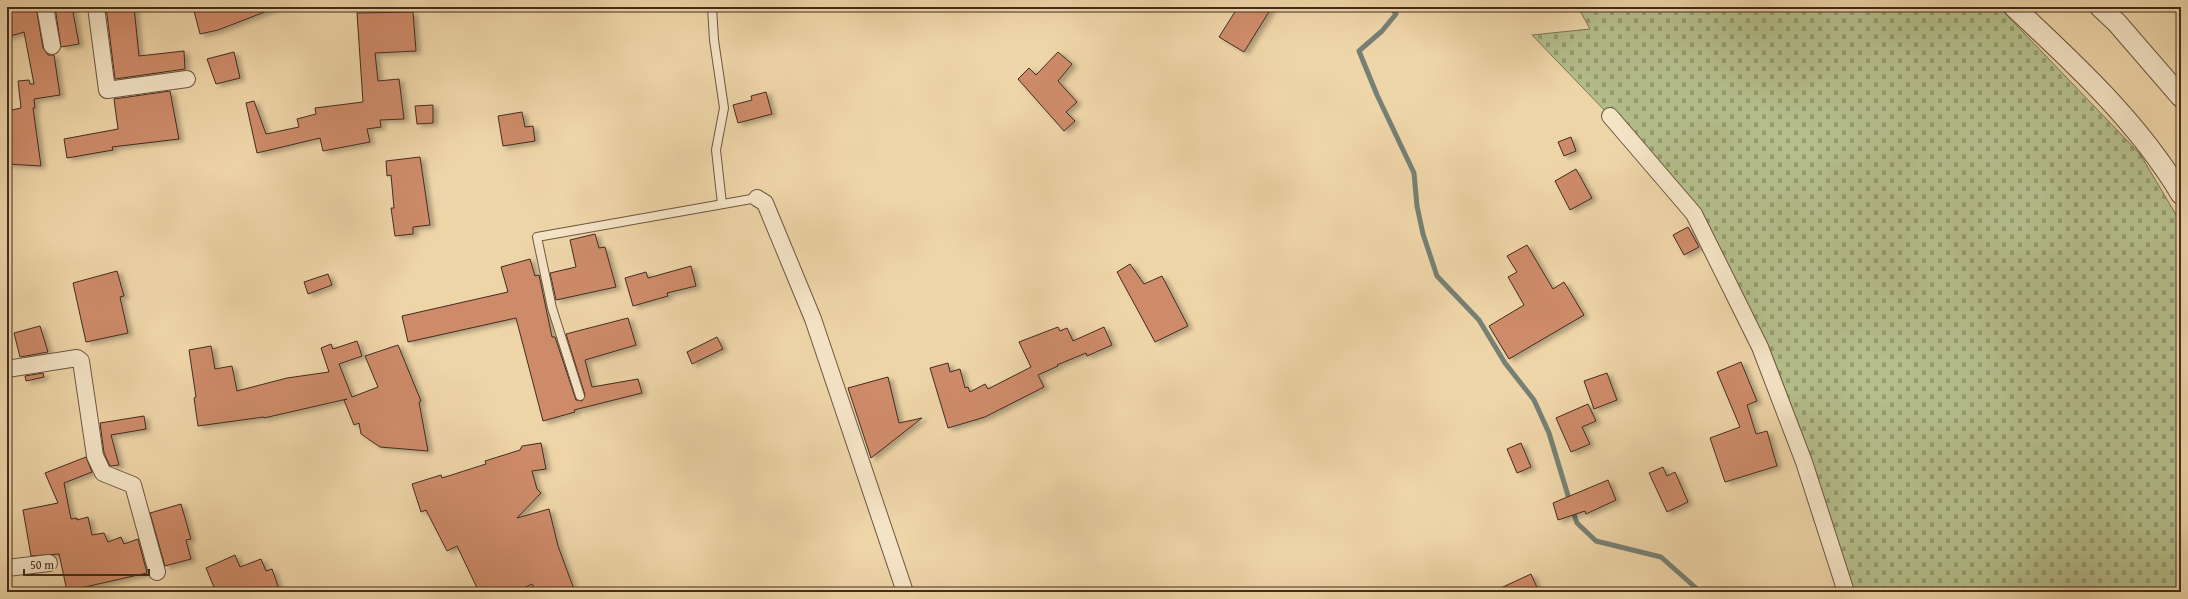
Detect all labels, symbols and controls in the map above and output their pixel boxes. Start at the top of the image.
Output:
scale bar [24,551,149,577]
text: 50 m [30,556,54,573]

